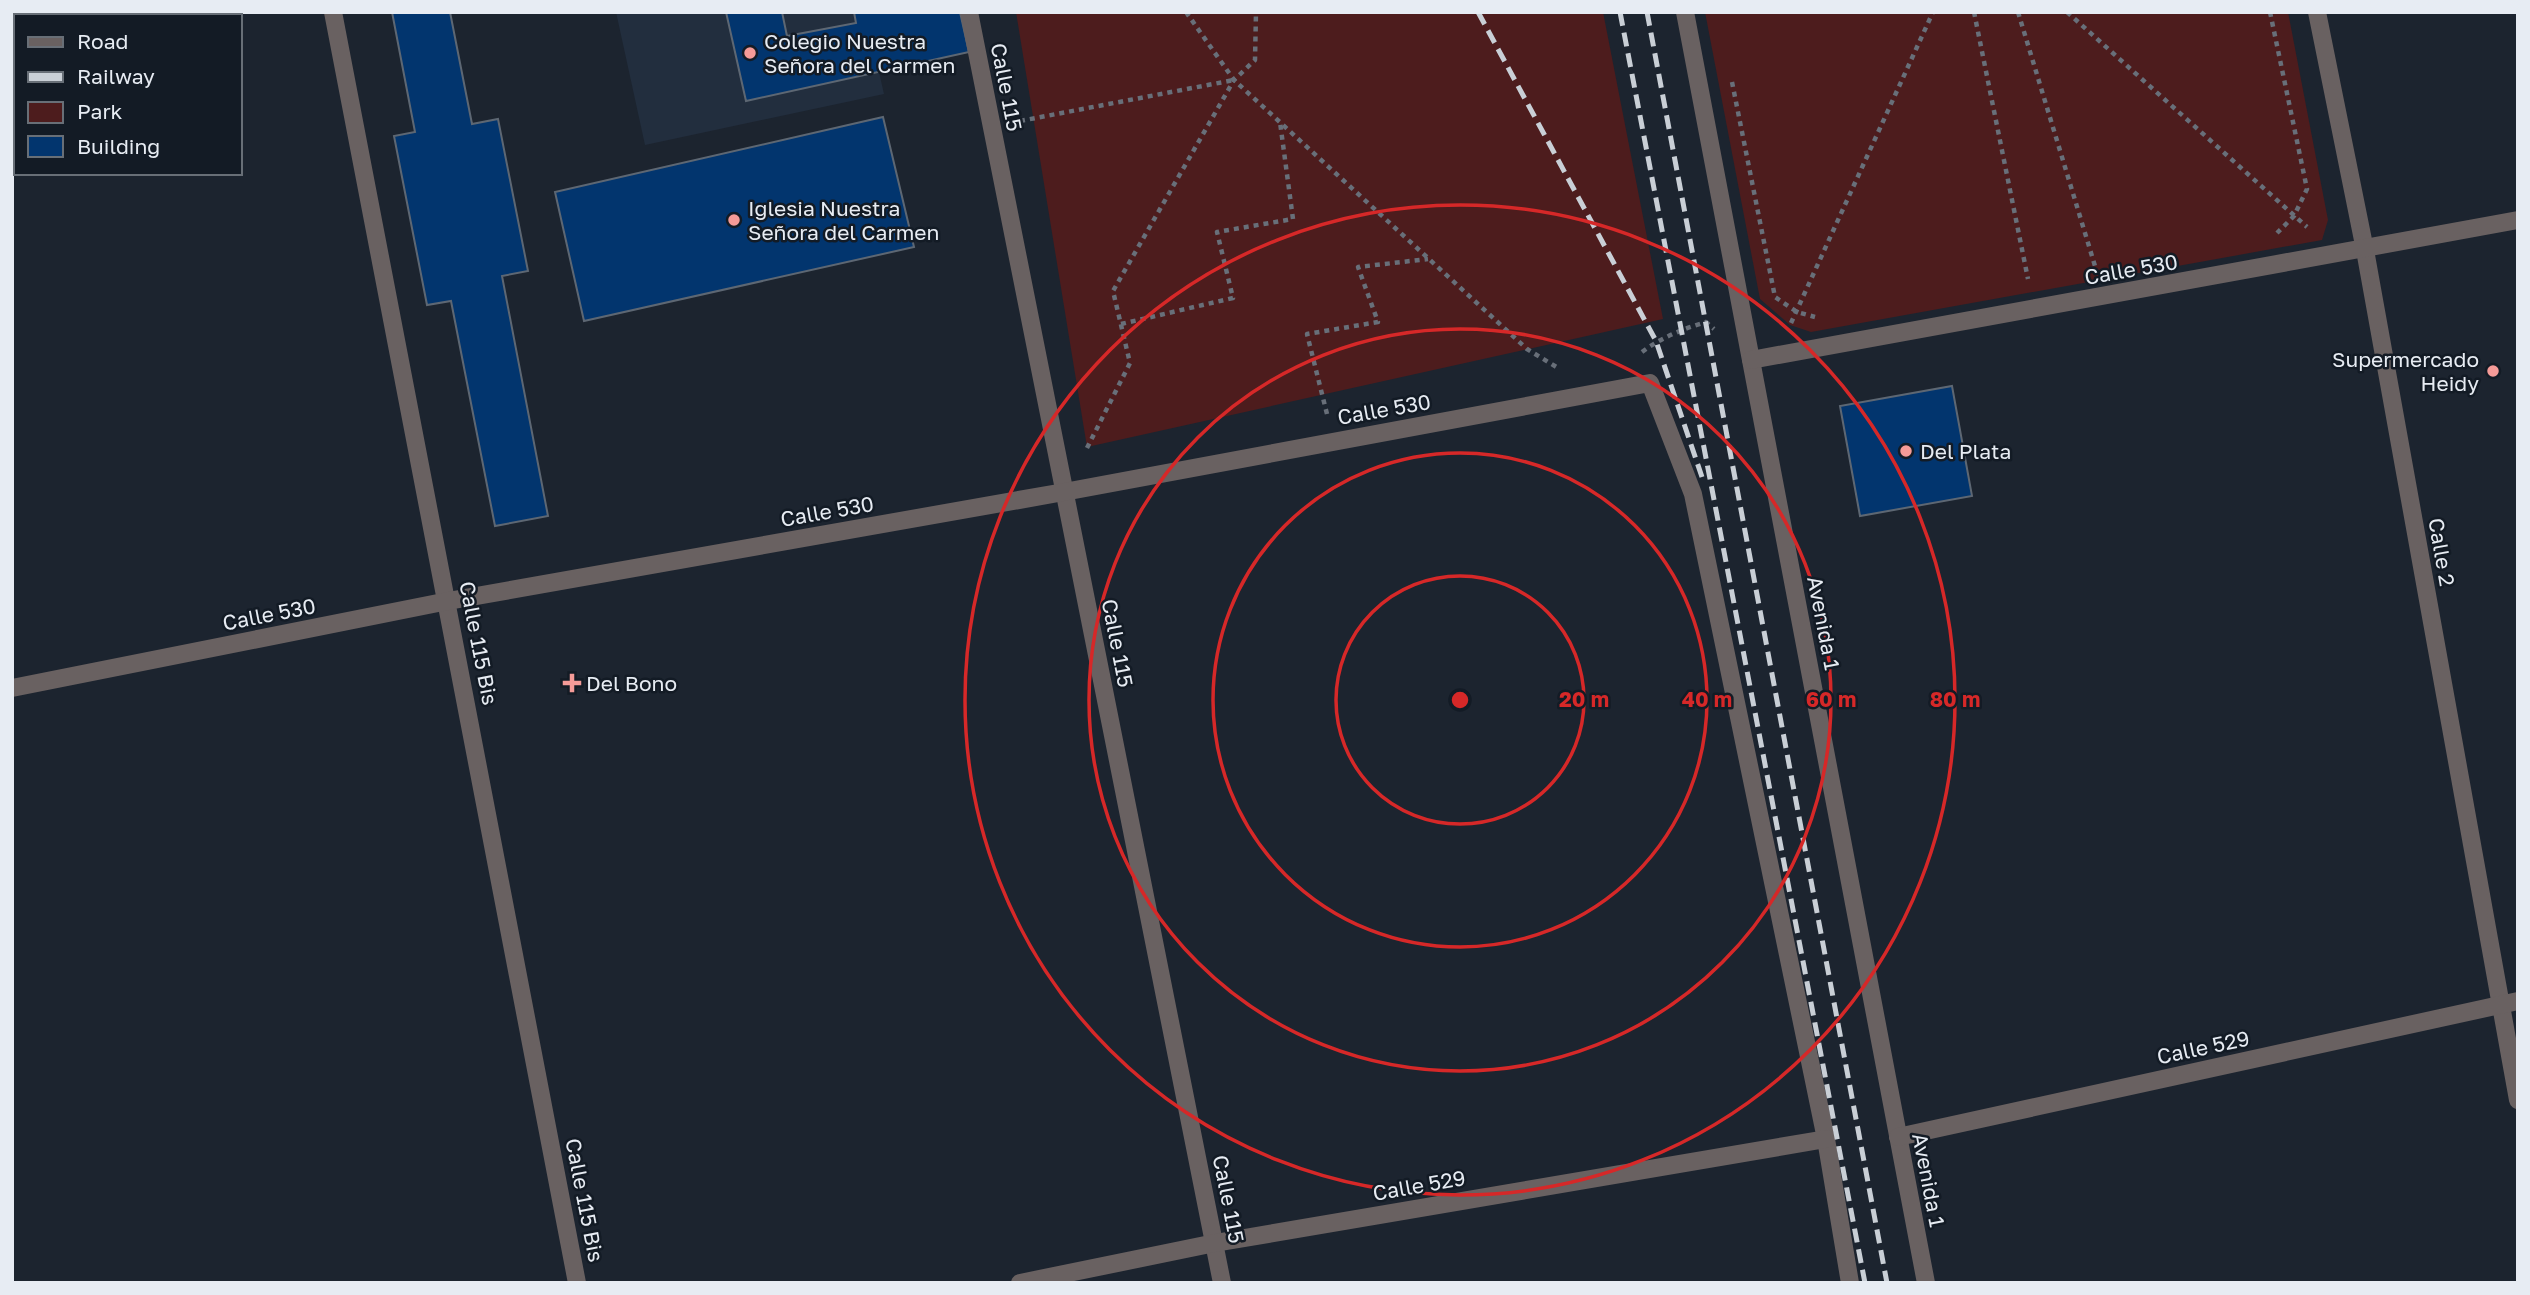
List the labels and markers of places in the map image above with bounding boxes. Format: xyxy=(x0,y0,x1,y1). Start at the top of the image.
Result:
place label: Colegio Nuestra Señora del Carmen xyxy=(764,28,955,78)
marker: Colegio Nuestra Señora del Carmen xyxy=(742,45,758,61)
place label: Iglesia Nuestra Señora del Carmen xyxy=(748,195,939,245)
marker: Iglesia Nuestra Señora del Carmen xyxy=(726,212,742,228)
place label: Supermercado Heidy xyxy=(2332,346,2479,396)
marker: Supermercado Heidy xyxy=(2485,363,2501,379)
place label: Del Plata xyxy=(1920,438,2011,464)
marker: Del Plata xyxy=(1898,443,1914,459)
place label: Del Bono xyxy=(586,670,677,696)
marker: Del Bono xyxy=(564,675,580,691)
centre of rings xyxy=(1448,688,1472,712)

